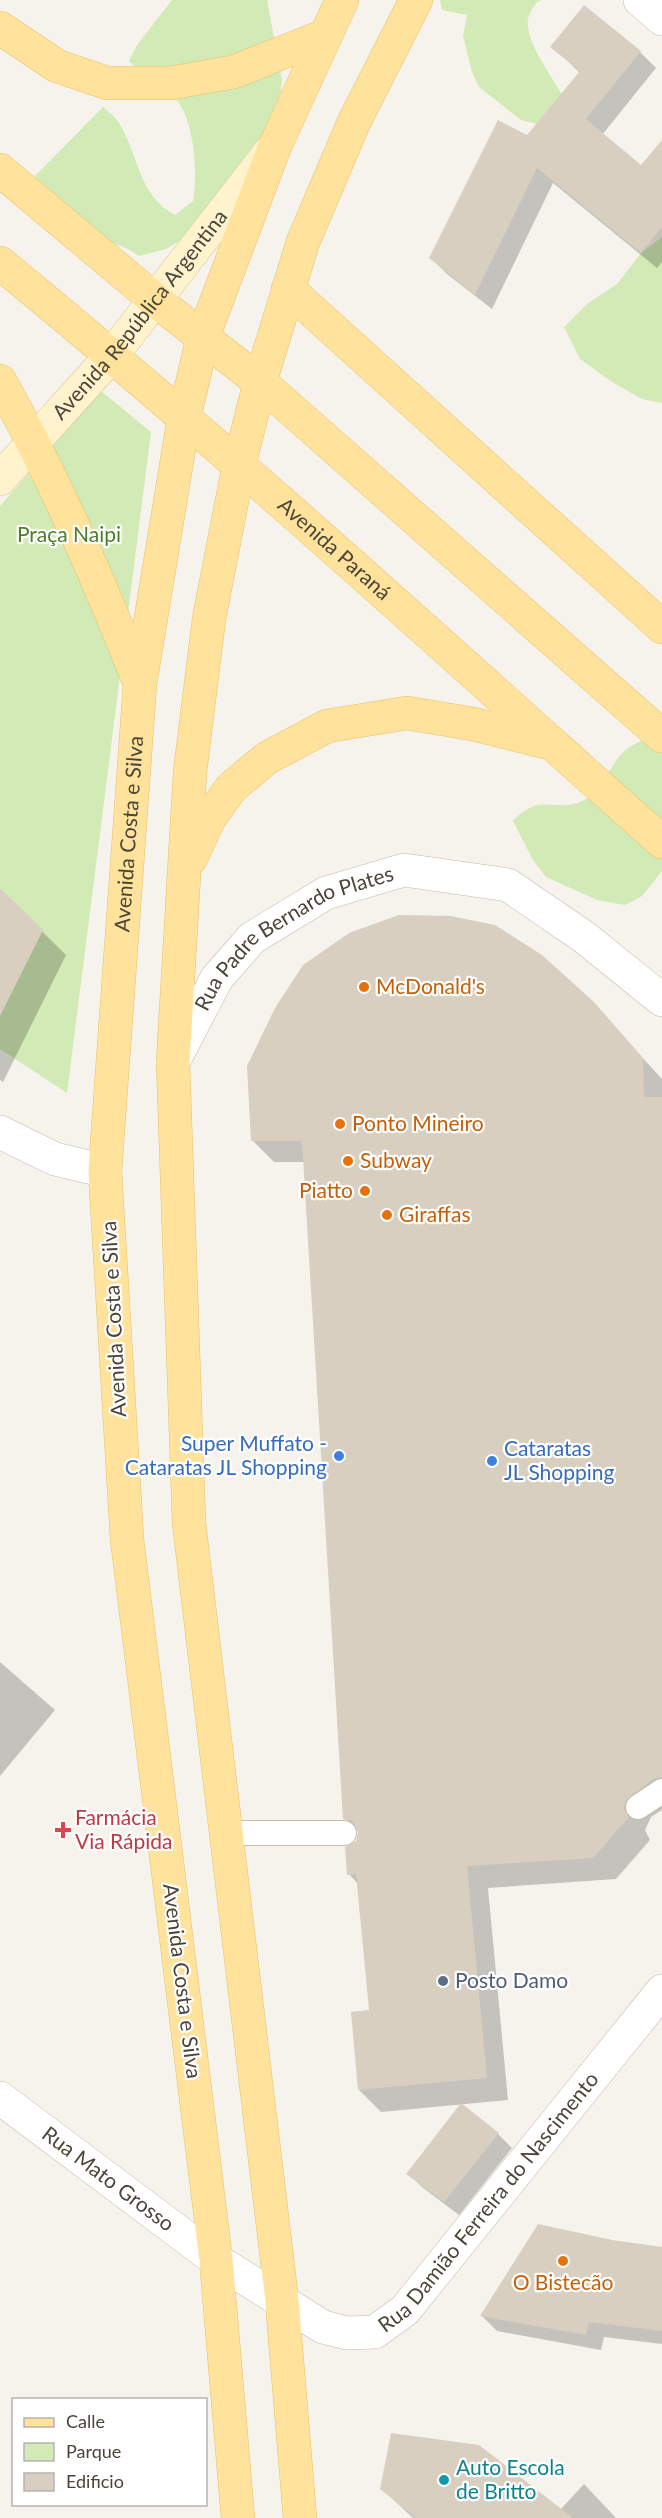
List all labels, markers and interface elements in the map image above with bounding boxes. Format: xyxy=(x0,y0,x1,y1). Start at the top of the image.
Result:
street label: Avenida República Argentina xyxy=(46,204,232,424)
street label: Avenida Paraná xyxy=(274,492,397,604)
park label: Praça Naipi xyxy=(17,521,121,546)
street label: Avenida Costa e Silva xyxy=(108,735,147,933)
street label: Rua Padre Bernardo Plates xyxy=(188,860,396,1014)
place label: McDonald's xyxy=(376,973,485,998)
marker: McDonald's xyxy=(357,980,371,994)
place label: Ponto Mineiro xyxy=(352,1110,484,1135)
marker: Ponto Mineiro xyxy=(333,1117,347,1131)
place label: Subway xyxy=(360,1147,432,1172)
marker: Subway xyxy=(341,1154,355,1168)
place label: Piatto xyxy=(299,1177,353,1202)
marker: Piatto xyxy=(358,1184,372,1198)
place label: Giraffas xyxy=(399,1201,471,1226)
marker: Giraffas xyxy=(380,1208,394,1222)
street label: Avenida Costa e Silva xyxy=(95,1220,130,1418)
place label: Super Muffato - Cataratas JL Shopping xyxy=(125,1430,327,1479)
place label: Cataratas JL Shopping xyxy=(504,1435,615,1484)
marker: Super Muffato - Cataratas JL Shopping xyxy=(332,1449,346,1463)
marker: Cataratas JL Shopping xyxy=(485,1454,499,1468)
place label: Farmácia Via Rápida xyxy=(75,1804,173,1853)
marker: Farmácia Via Rápida xyxy=(56,1823,70,1837)
street label: Avenida Costa e Silva xyxy=(159,1882,208,2080)
place label: Posto Damo xyxy=(455,1967,568,1992)
marker: Posto Damo xyxy=(436,1974,450,1988)
street label: Rua Damião Ferreira do Nascimento xyxy=(373,2066,603,2337)
street label: Rua Mato Grosso xyxy=(38,2120,180,2236)
marker: O Bistecão xyxy=(556,2254,570,2268)
place label: O Bistecão xyxy=(513,2269,613,2294)
legend xyxy=(12,2398,207,2506)
text: Calle xyxy=(66,2410,105,2432)
text: Parque xyxy=(66,2440,121,2462)
place label: Auto Escola de Britto xyxy=(456,2454,565,2503)
text: Edificio xyxy=(66,2470,124,2492)
marker: Auto Escola de Britto xyxy=(437,2473,451,2487)

